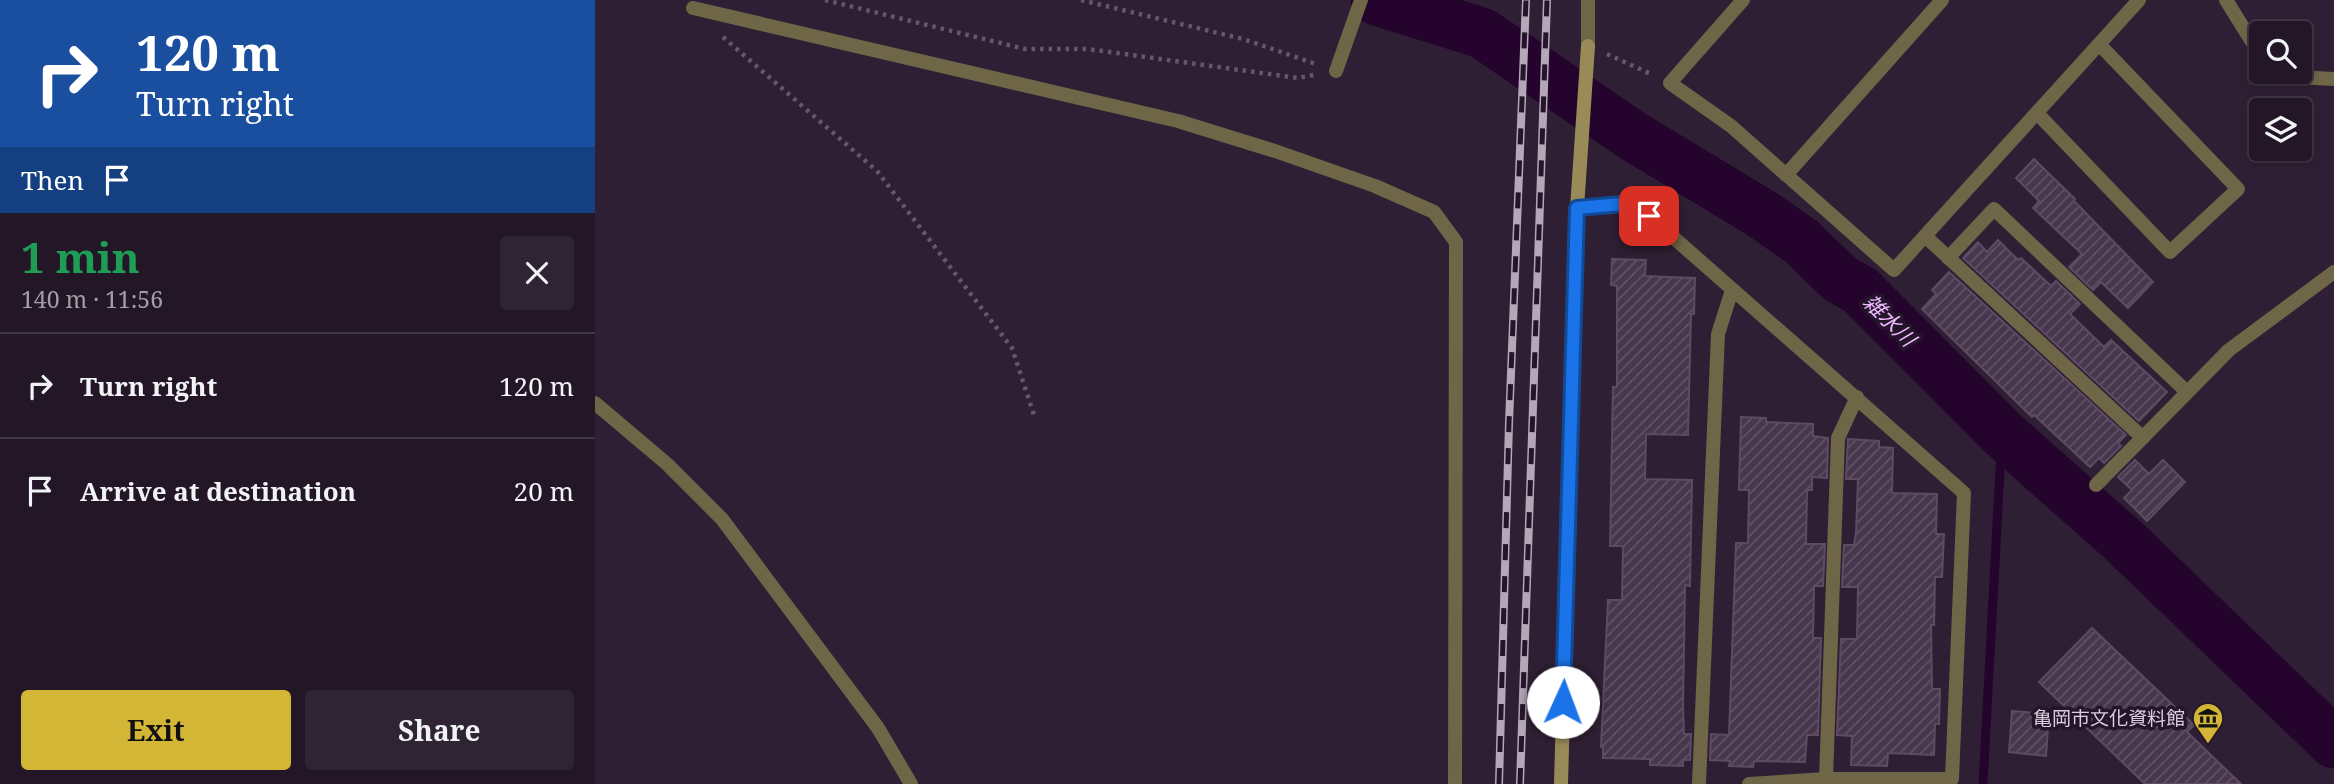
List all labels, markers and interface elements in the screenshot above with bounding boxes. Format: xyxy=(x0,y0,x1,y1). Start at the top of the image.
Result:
text: 120 m xyxy=(136,19,280,85)
map controls xyxy=(2249,21,2312,161)
button: search xyxy=(2249,21,2312,84)
icon: right xyxy=(21,28,112,119)
text: Turn right xyxy=(136,82,294,125)
button: layers xyxy=(2249,98,2312,161)
icon: arrive xyxy=(98,161,136,199)
text: Then xyxy=(21,162,84,198)
pin xyxy=(1619,186,1679,246)
icon: arrive xyxy=(1630,197,1668,235)
text: 1 min xyxy=(21,228,140,285)
button: close xyxy=(500,236,574,310)
text: 140 m · 11:56 xyxy=(21,283,163,315)
water label: 雑水川 xyxy=(1858,288,1924,354)
icon: right xyxy=(21,367,59,405)
text: Turn right xyxy=(80,368,217,404)
text: 120 m xyxy=(499,368,574,404)
icon: arrive xyxy=(21,472,59,510)
text: Arrive at destination xyxy=(80,473,356,509)
text: 20 m xyxy=(514,473,574,509)
position arrow xyxy=(1526,665,1600,739)
button: Exit xyxy=(21,690,291,770)
button: Share xyxy=(305,690,574,770)
museum icon: 亀岡市文化資料館 xyxy=(2191,701,2225,745)
place label: 亀岡市文化資料館 xyxy=(2033,705,2185,731)

